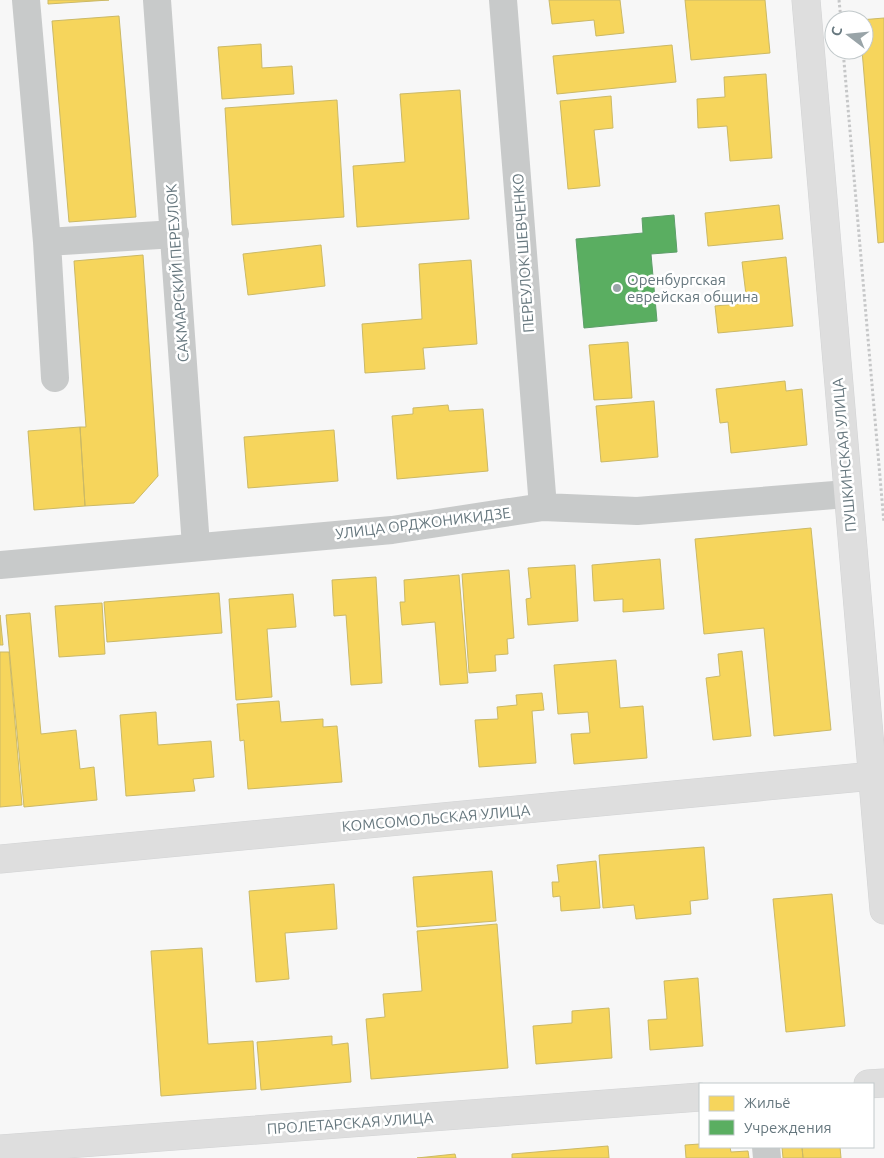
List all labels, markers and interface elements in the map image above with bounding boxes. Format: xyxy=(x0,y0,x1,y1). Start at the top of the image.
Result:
north arrow xyxy=(824,10,874,60)
text: С xyxy=(828,25,845,38)
street label: ПЕРЕУЛОК ШЕВЧЕНКО xyxy=(509,173,537,333)
street label: САКМАРСКИЙ ПЕРЕУЛОК xyxy=(162,183,192,363)
place label: Оренбургская еврейская община xyxy=(627,271,759,305)
marker: Оренбургская еврейская община xyxy=(611,282,623,294)
street label: ПУШКИНСКАЯ УЛИЦА xyxy=(829,377,859,533)
street label: УЛИЦА ОРДЖОНИКИДЗЕ xyxy=(335,504,511,542)
street label: КОМСОМОЛЬСКАЯ УЛИЦА xyxy=(341,801,531,835)
legend xyxy=(699,1083,874,1148)
text: Жильё xyxy=(744,1094,791,1111)
street label: ПРОЛЕТАРСКАЯ УЛИЦА xyxy=(266,1109,434,1137)
text: Учреждения xyxy=(744,1119,832,1136)

